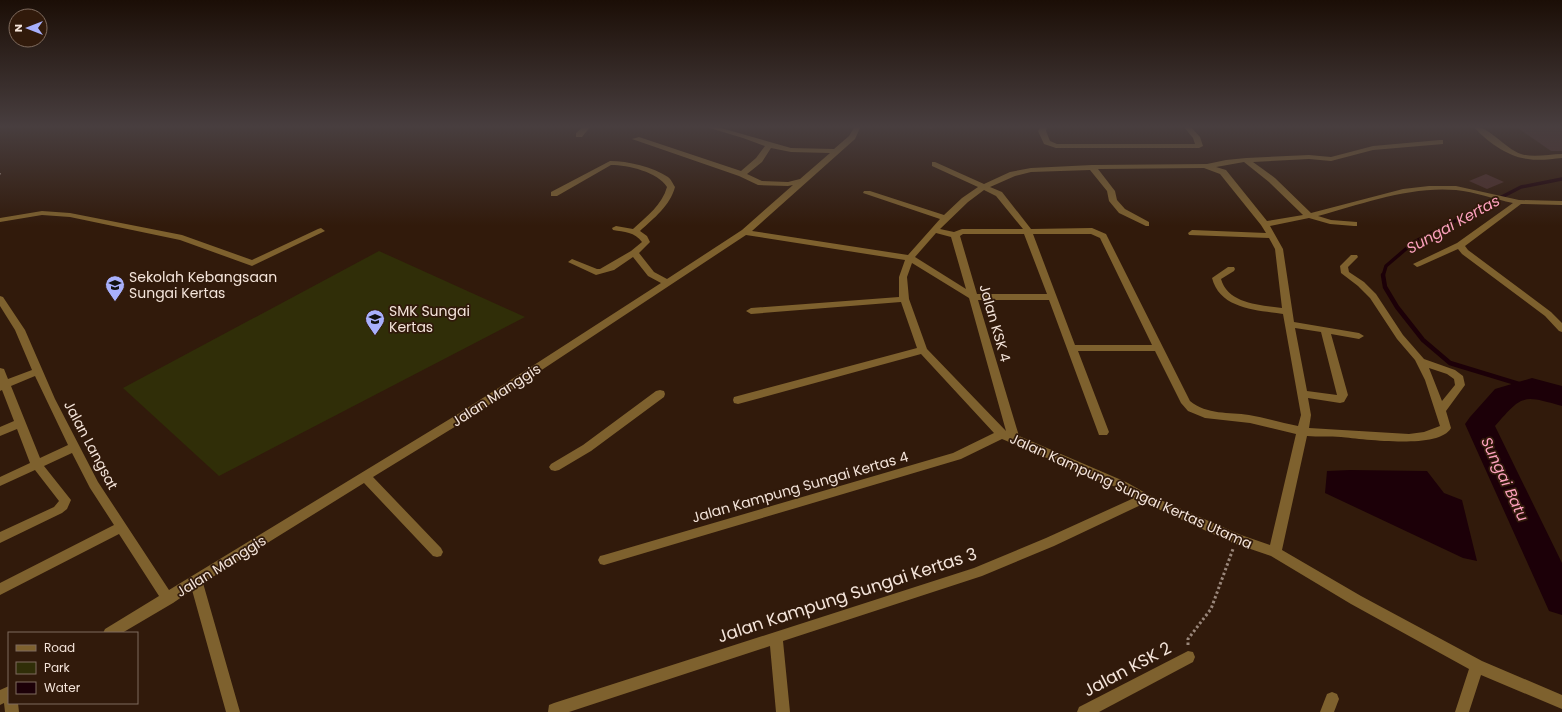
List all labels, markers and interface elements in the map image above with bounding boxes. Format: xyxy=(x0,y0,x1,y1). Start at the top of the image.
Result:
north arrow xyxy=(8,8,48,48)
text: N xyxy=(10,24,26,32)
water label: Sungai Kertas xyxy=(1403,190,1504,258)
place label: Sekolah Kebangsaan Sungai Kertas xyxy=(129,267,277,303)
school or university icon: Sekolah Kebangsaan Sungai Kertas xyxy=(104,274,126,302)
street label: Jalan KSK 4 xyxy=(974,282,1016,364)
place label: SMK Sungai Kertas xyxy=(389,301,470,337)
school or university icon: SMK Sungai Kertas xyxy=(364,308,386,336)
street label: Jalan Manggis xyxy=(448,359,544,431)
street label: Jalan Langsat xyxy=(59,397,123,493)
street label: Jalan Kampung Sungai Kertas Utama xyxy=(1007,428,1255,554)
water label: Sungai Batu xyxy=(1476,433,1534,525)
street label: Jalan Kampung Sungai Kertas 4 xyxy=(689,446,911,528)
street label: Jalan Manggis xyxy=(172,530,270,602)
street label: Jalan Kampung Sungai Kertas 3 xyxy=(714,542,980,648)
legend xyxy=(8,632,138,704)
street label: Jalan KSK 2 xyxy=(1079,636,1175,702)
text: Road xyxy=(44,639,75,656)
text: Park xyxy=(44,659,71,676)
text: Water xyxy=(44,679,81,696)

